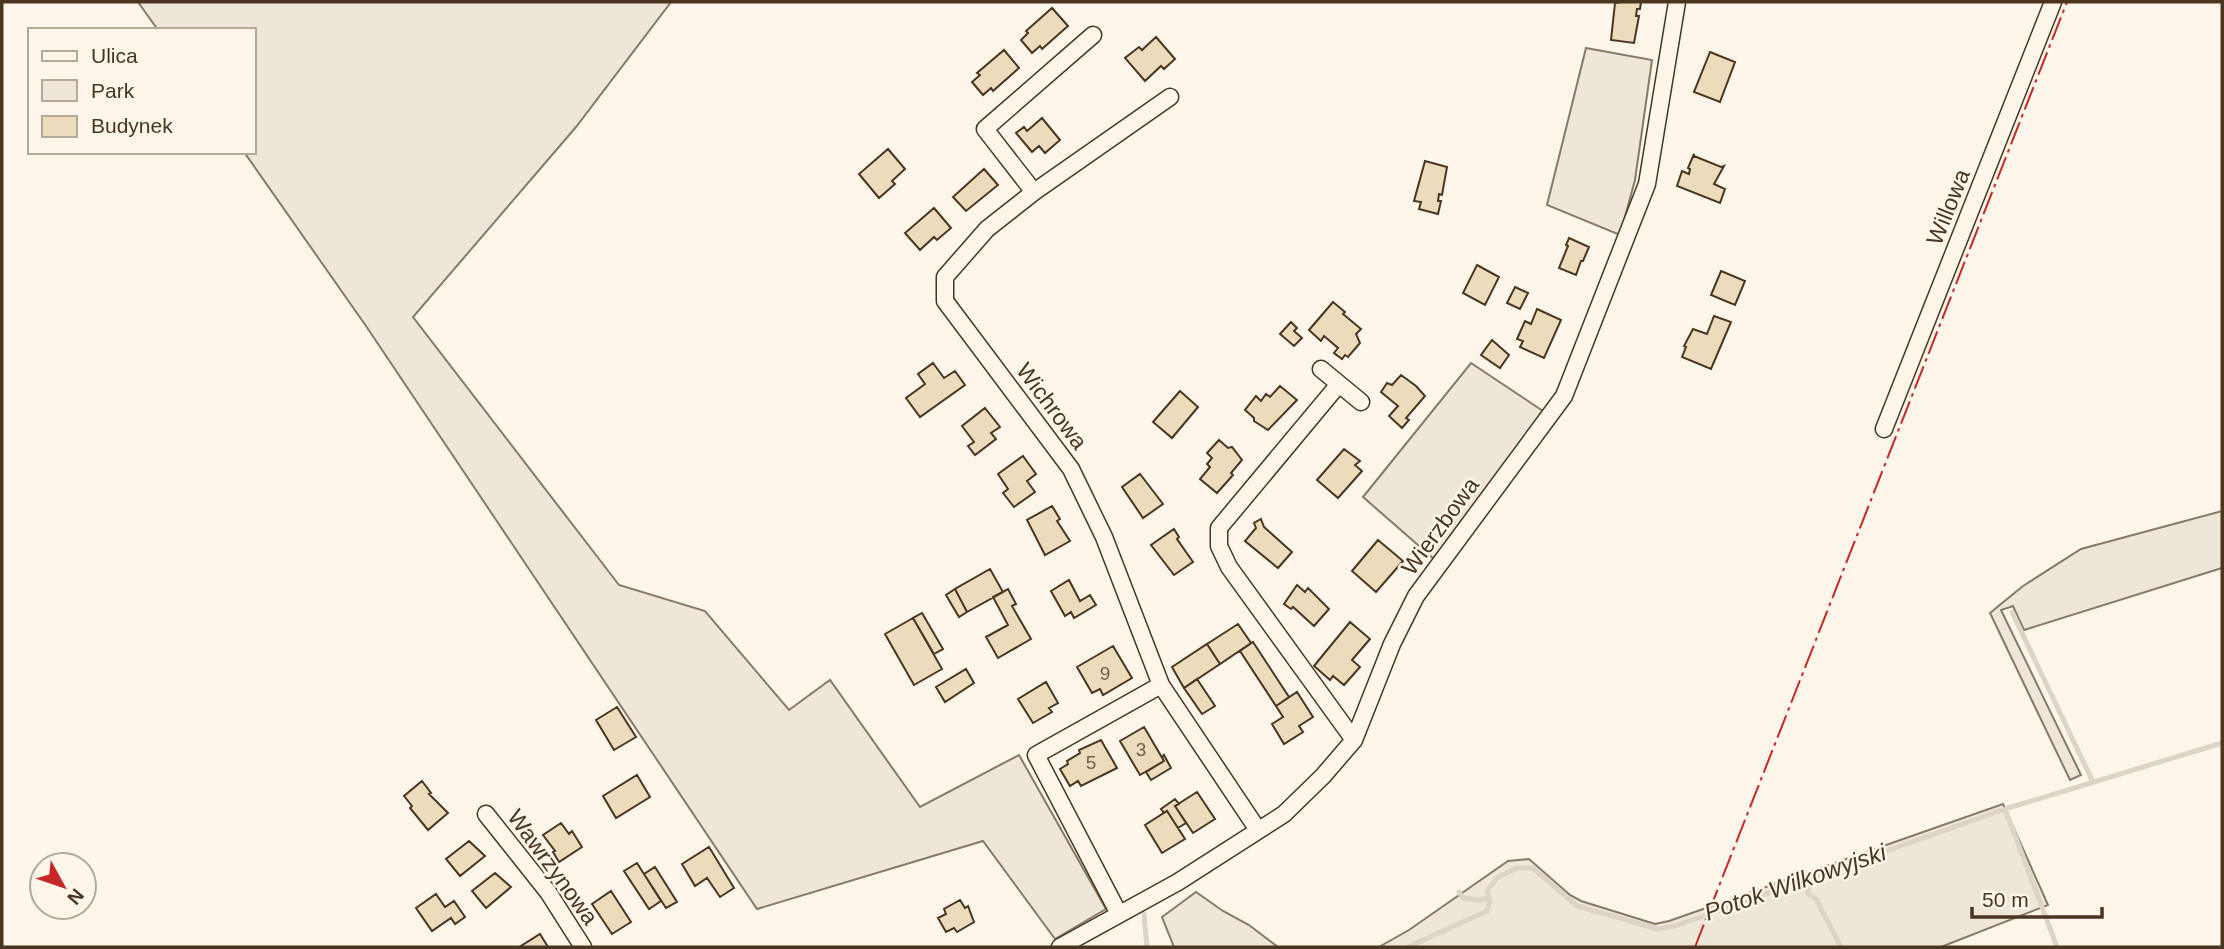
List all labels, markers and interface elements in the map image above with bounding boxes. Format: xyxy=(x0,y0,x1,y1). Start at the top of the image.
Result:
legend xyxy=(28,28,256,154)
text: Ulica xyxy=(91,44,138,67)
text: Park xyxy=(91,79,135,102)
text: Budynek xyxy=(91,114,173,137)
street label: Willowa xyxy=(1921,165,1975,249)
street label: Wichrowa xyxy=(1011,358,1093,454)
street label: Wierzbowa xyxy=(1396,472,1484,580)
house number: 9 xyxy=(1100,663,1110,684)
house number: 3 xyxy=(1136,739,1146,760)
house number: 5 xyxy=(1086,752,1096,773)
street label: Wawrzynowa xyxy=(503,804,604,930)
water label: Potok Wilkowyjski xyxy=(1701,838,1890,926)
north arrow xyxy=(28,851,98,921)
scale bar xyxy=(1972,876,2102,920)
text: N xyxy=(63,885,88,909)
text: 50 m xyxy=(1982,888,2029,911)

